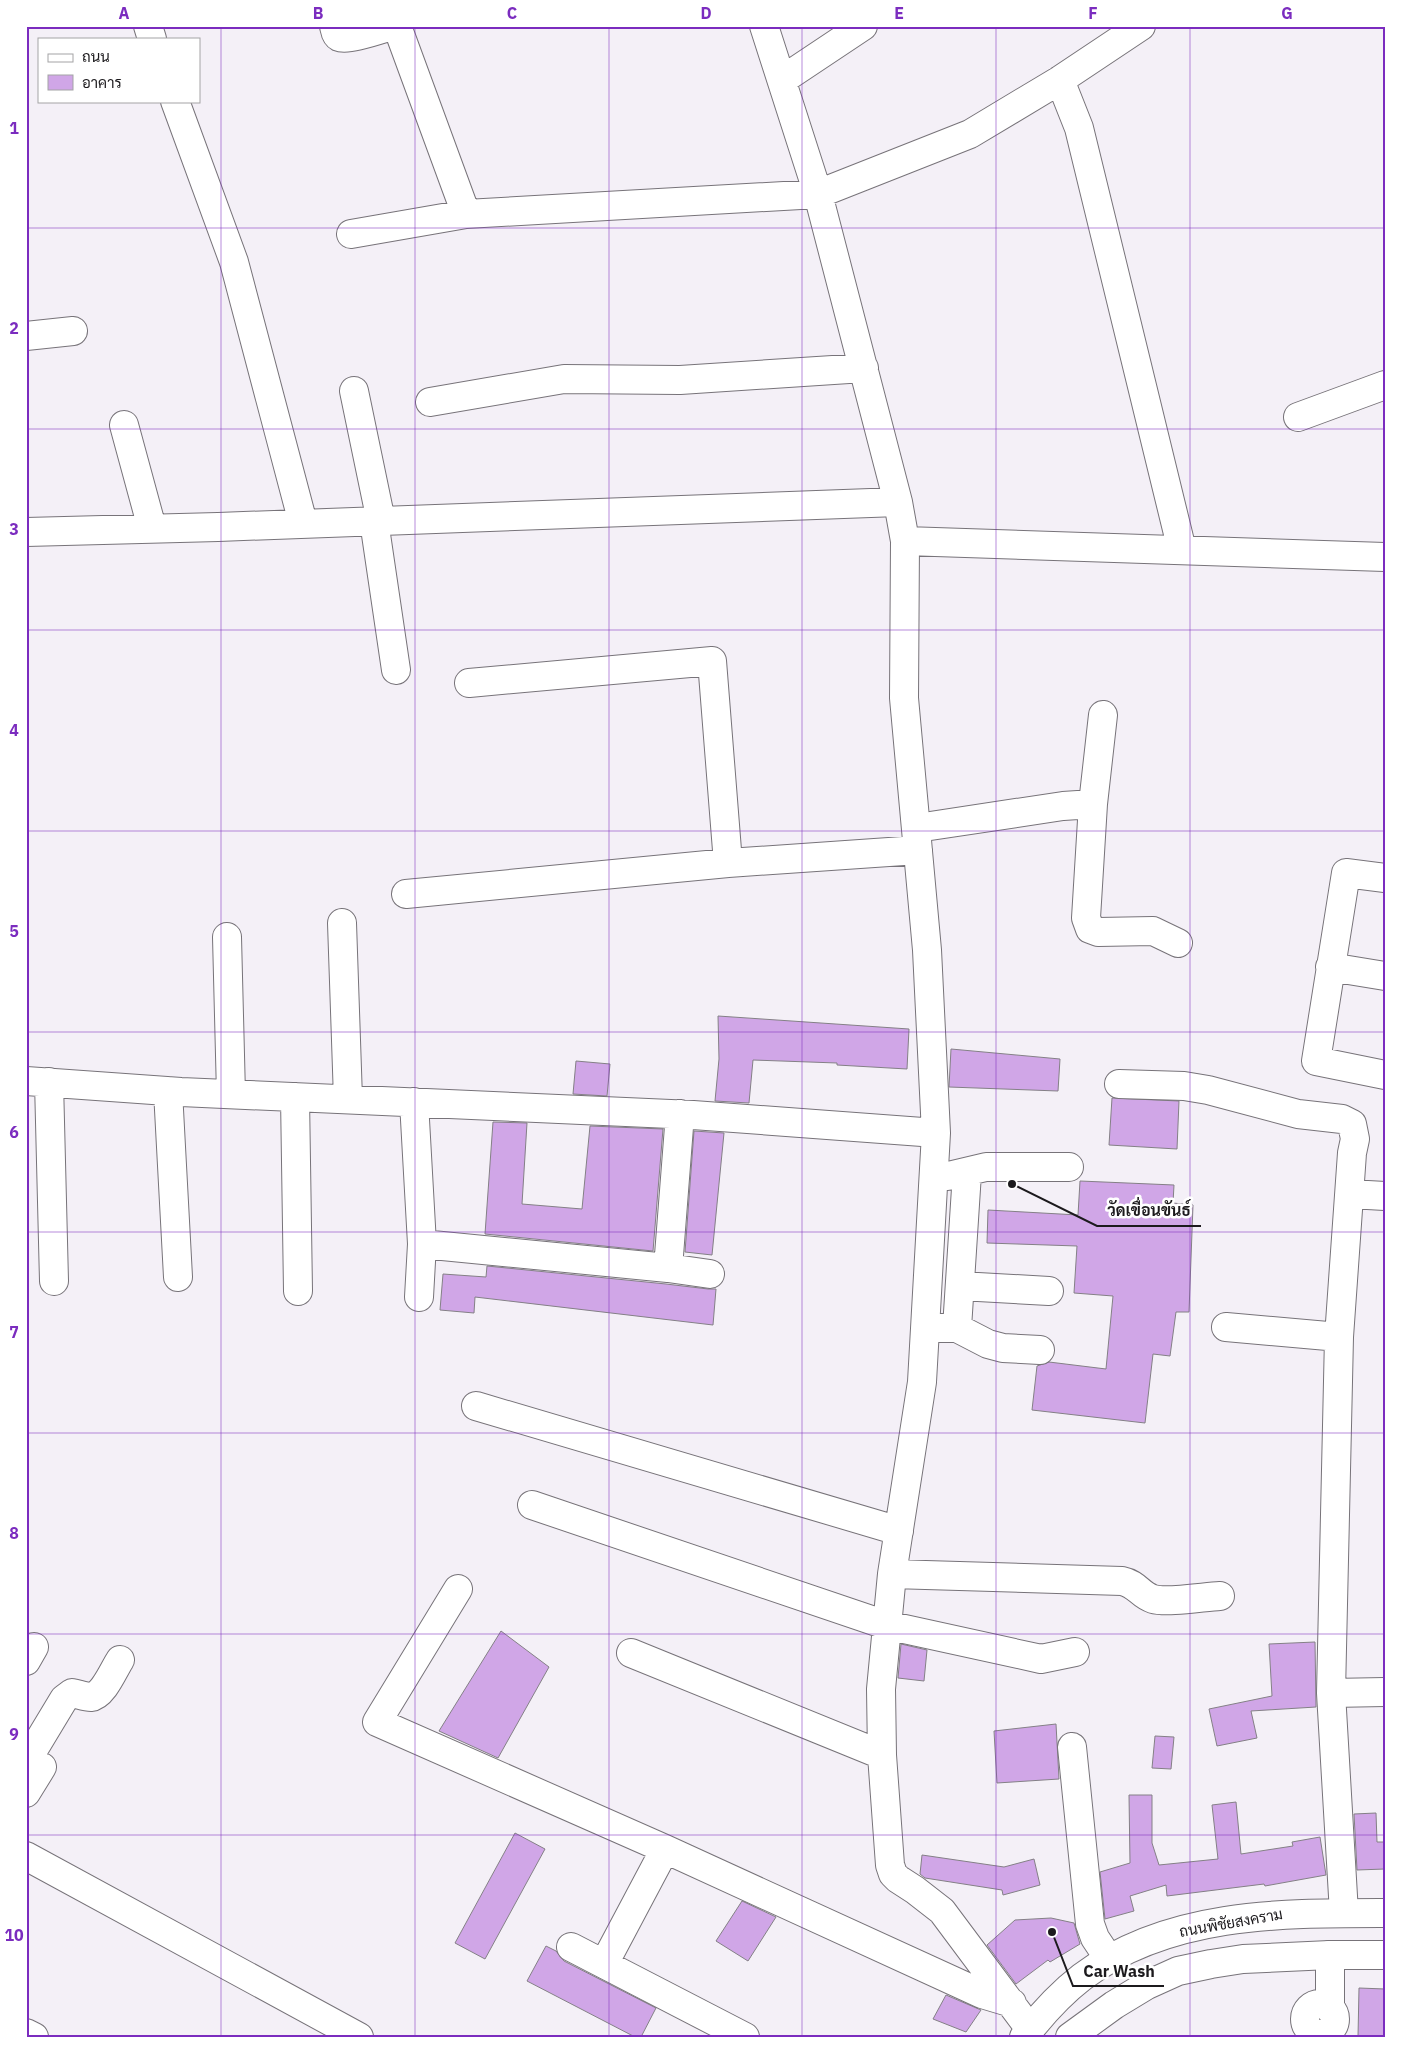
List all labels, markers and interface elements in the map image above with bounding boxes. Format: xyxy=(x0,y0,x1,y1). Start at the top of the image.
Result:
text: A xyxy=(119,3,130,23)
text: B xyxy=(313,3,324,23)
text: C xyxy=(507,3,517,23)
text: D xyxy=(700,3,712,23)
text: E xyxy=(894,3,904,23)
text: F xyxy=(1088,3,1098,23)
text: G xyxy=(1281,3,1293,23)
legend xyxy=(38,38,200,102)
text: ถนน xyxy=(82,47,110,66)
text: อาคาร xyxy=(82,73,122,92)
text: 1 xyxy=(9,118,19,138)
text: 2 xyxy=(9,318,19,338)
text: 3 xyxy=(9,519,19,539)
text: 4 xyxy=(9,720,19,740)
text: 5 xyxy=(9,921,19,941)
text: 6 xyxy=(9,1122,19,1142)
callout: วัดเขื่อนขันธ์ xyxy=(1097,1195,1201,1226)
text: วัดเขื่อนขันธ์ xyxy=(1107,1196,1192,1220)
text: 7 xyxy=(9,1322,19,1342)
text: 8 xyxy=(9,1523,19,1543)
text: 9 xyxy=(9,1724,19,1744)
street label: ถนนพิชัยสงคราม xyxy=(1178,1904,1284,1941)
text: 10 xyxy=(4,1925,24,1945)
callout: Car Wash xyxy=(1073,1955,1164,1986)
text: Car Wash xyxy=(1083,1961,1155,1981)

